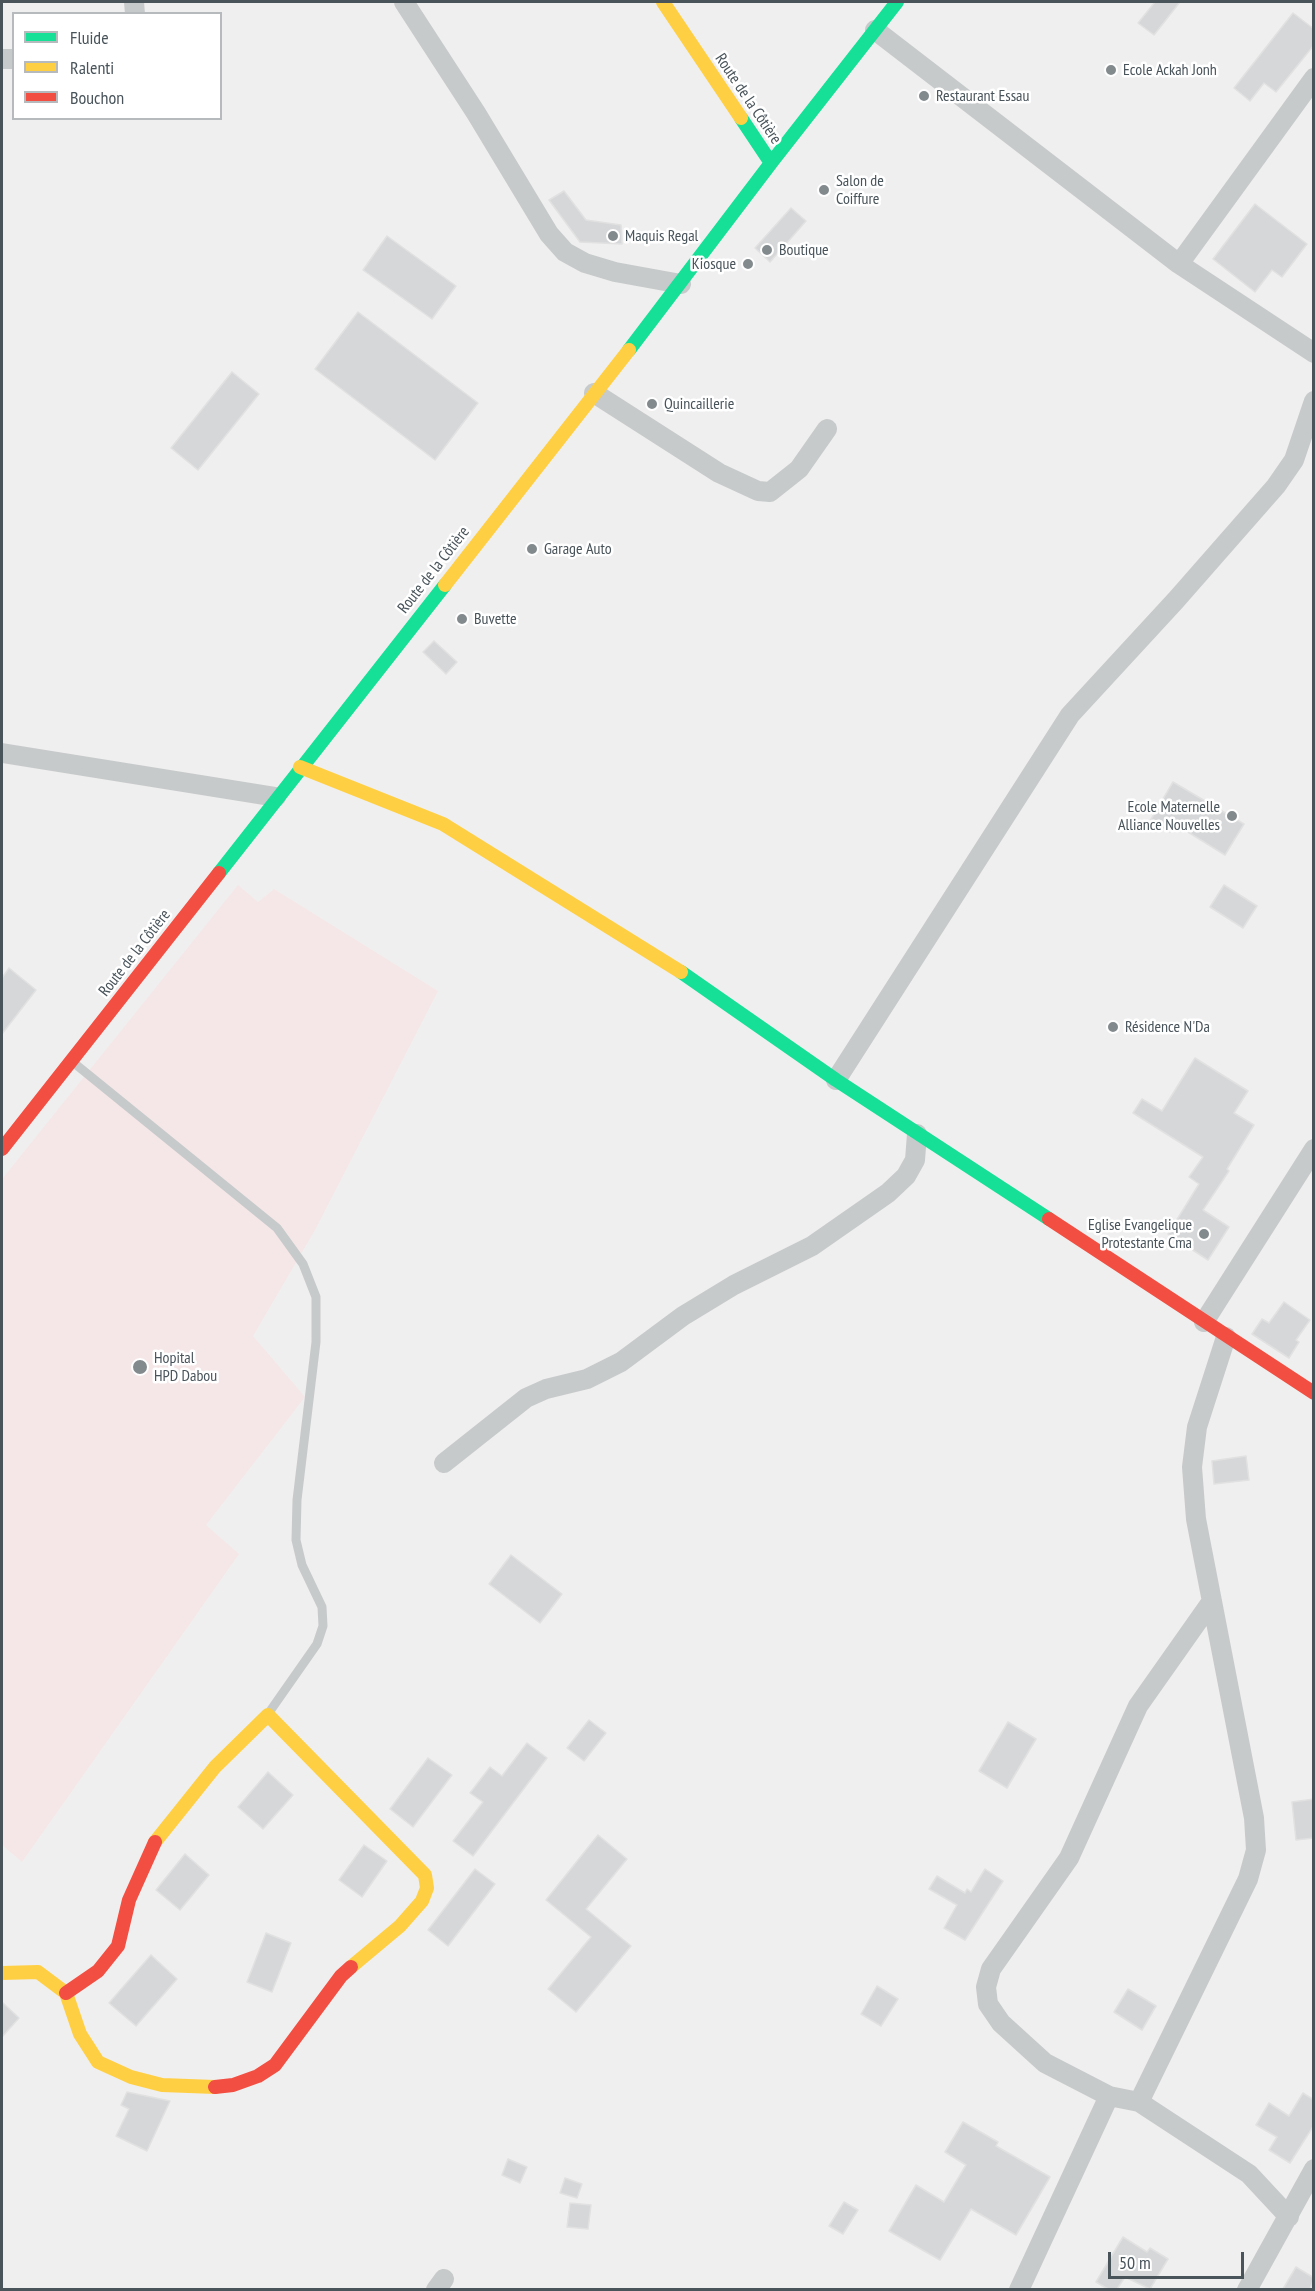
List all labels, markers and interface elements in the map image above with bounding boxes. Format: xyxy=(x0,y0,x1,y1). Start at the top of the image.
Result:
legend xyxy=(12,12,222,120)
text: Fluide xyxy=(70,26,109,49)
street label: Route de la Côtière xyxy=(711,50,785,148)
text: Ralenti xyxy=(70,56,114,79)
place label: Ecole Ackah Jonh xyxy=(1123,60,1217,80)
marker: Ecole Ackah Jonh xyxy=(1104,63,1118,77)
text: Bouchon xyxy=(70,86,124,109)
place label: Restaurant Essau xyxy=(936,86,1029,106)
marker: Restaurant Essau xyxy=(917,89,931,103)
place label: Salon de Coiffure xyxy=(836,171,884,209)
marker: Salon de Coiffure xyxy=(817,183,831,197)
place label: Maquis Regal xyxy=(625,226,698,246)
marker: Maquis Regal xyxy=(606,229,620,243)
place label: Boutique xyxy=(779,240,829,260)
marker: Boutique xyxy=(760,243,774,257)
place label: Kiosque xyxy=(692,254,736,274)
marker: Kiosque xyxy=(741,257,755,271)
place label: Quincaillerie xyxy=(664,394,734,414)
marker: Quincaillerie xyxy=(645,397,659,411)
street label: Route de la Côtière xyxy=(394,523,474,617)
place label: Garage Auto xyxy=(544,539,612,559)
marker: Garage Auto xyxy=(525,542,539,556)
place label: Buvette xyxy=(474,609,517,629)
marker: Buvette xyxy=(455,612,469,626)
place label: Ecole Maternelle Alliance Nouvelles xyxy=(1118,797,1220,835)
marker: Ecole Maternelle Alliance Nouvelles xyxy=(1225,809,1239,823)
street label: Route de la Côtière xyxy=(95,906,175,1000)
place label: Résidence N'Da xyxy=(1125,1017,1210,1037)
marker: Résidence N'Da xyxy=(1106,1020,1120,1034)
place label: Eglise Evangelique Protestante Cma xyxy=(1088,1215,1192,1253)
marker: Eglise Evangelique Protestante Cma xyxy=(1197,1227,1211,1241)
place label: Hopital HPD Dabou xyxy=(154,1348,217,1386)
marker: Hopital HPD Dabou xyxy=(131,1358,149,1376)
scale bar xyxy=(1111,2240,1248,2278)
text: 50 m xyxy=(1119,2251,1151,2274)

